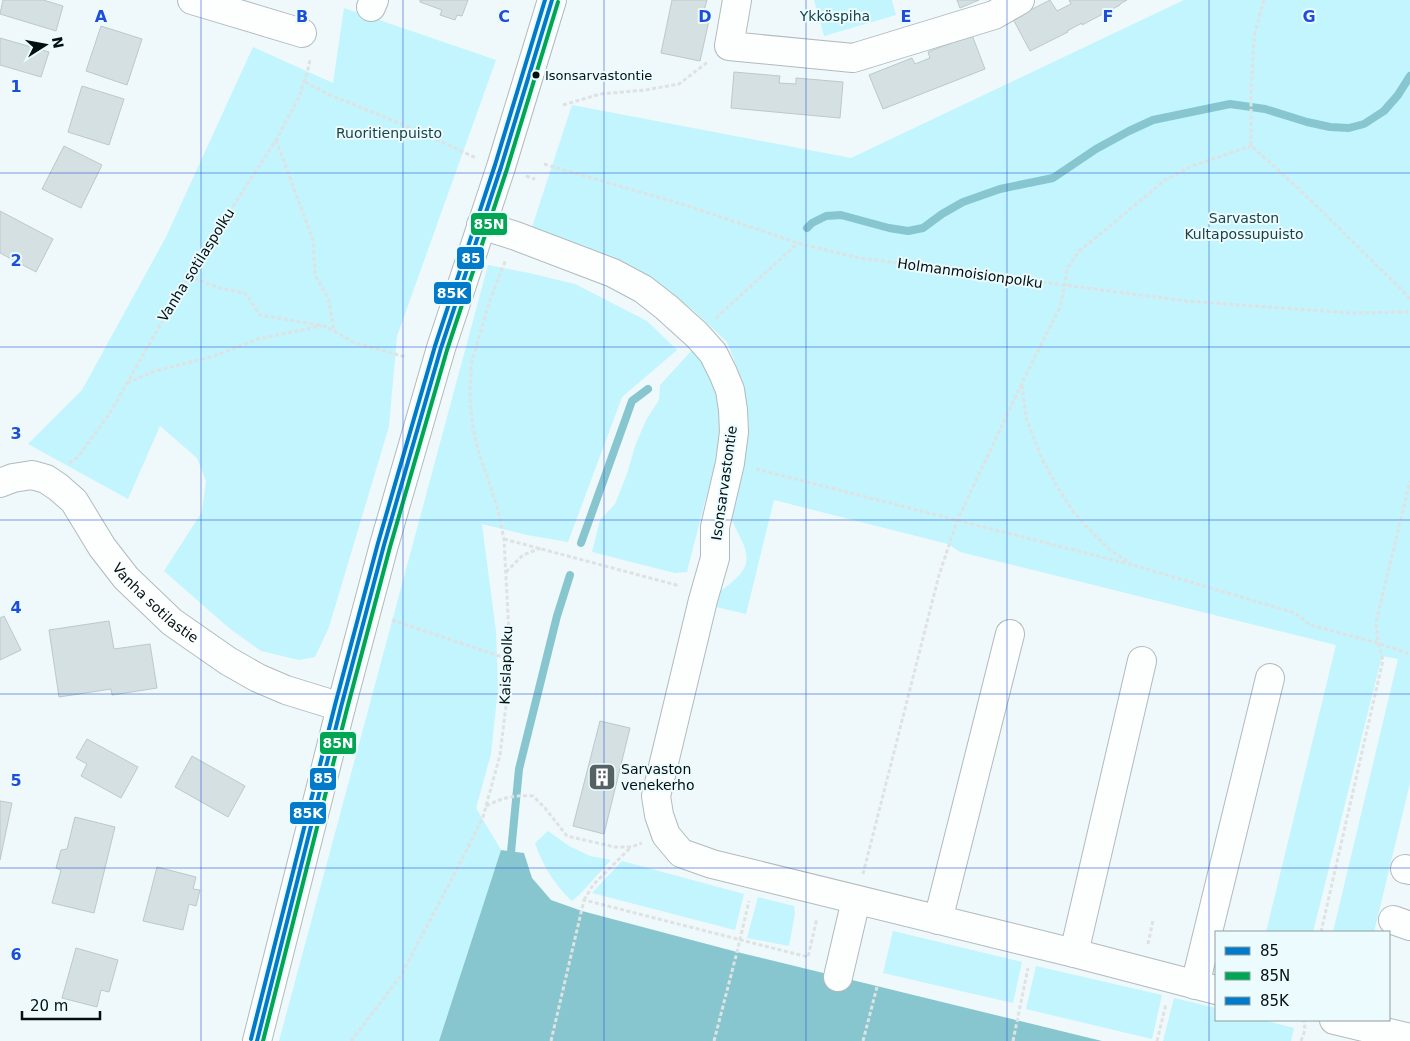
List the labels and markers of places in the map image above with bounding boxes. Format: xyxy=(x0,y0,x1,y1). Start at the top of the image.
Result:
place label: Isonsarvastontie xyxy=(545,68,652,83)
marker: Isonsarvastontie xyxy=(531,70,541,80)
place label: Sarvaston venekerho xyxy=(621,761,695,793)
building icon: Sarvaston venekerho xyxy=(587,762,617,792)

